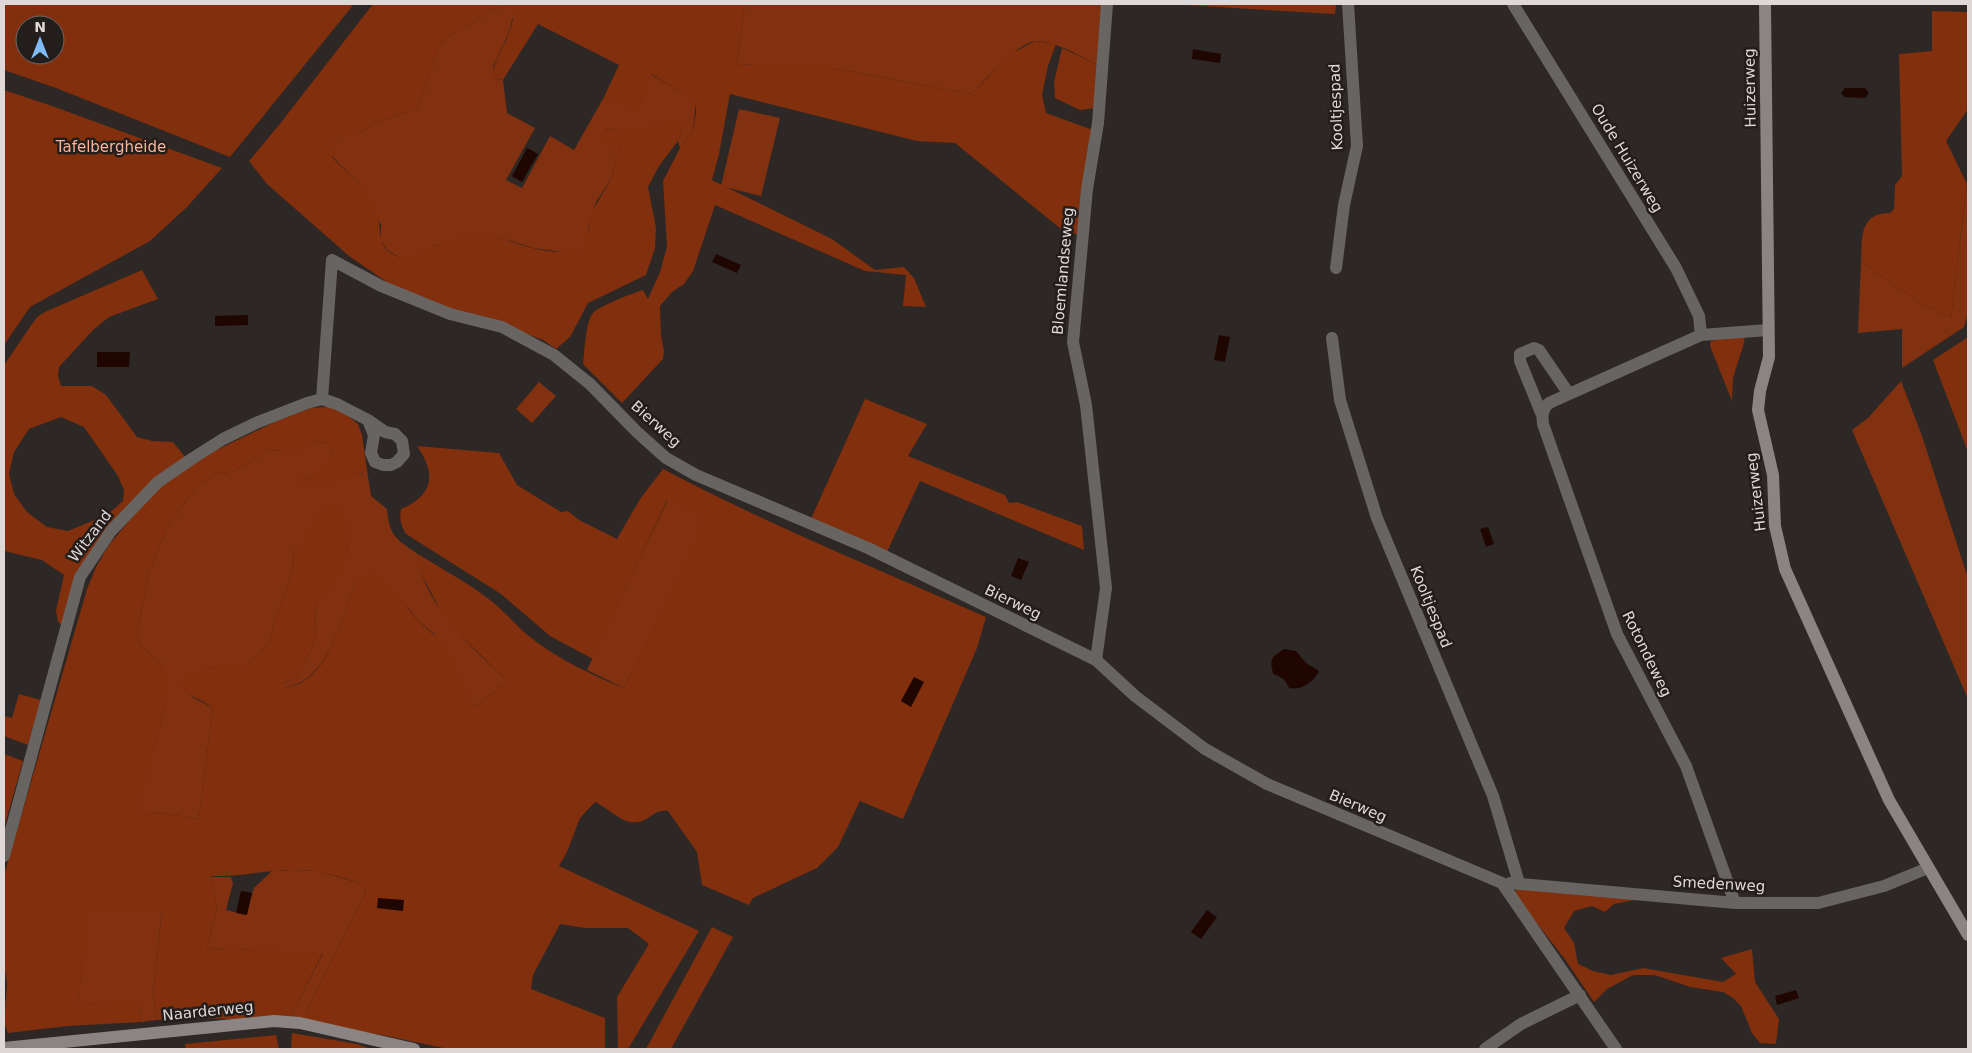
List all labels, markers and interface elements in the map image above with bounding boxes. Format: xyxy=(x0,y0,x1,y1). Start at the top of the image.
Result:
north arrow xyxy=(15,15,65,65)
text: N xyxy=(34,19,46,35)
street label: Huizerweg xyxy=(1740,48,1760,128)
street label: Kooltjespad xyxy=(1325,63,1347,151)
street label: Oude Huizerweg xyxy=(1587,100,1667,216)
park label: Tafelbergheide xyxy=(55,138,166,156)
street label: Bloemlandseweg xyxy=(1048,206,1078,336)
street label: Bierweg xyxy=(627,397,685,451)
street label: Huizerweg xyxy=(1742,452,1770,532)
street label: Witzand xyxy=(65,506,115,566)
street label: Kooltjespad xyxy=(1406,563,1456,651)
street label: Bierweg xyxy=(982,581,1044,623)
street label: Rotondeweg xyxy=(1618,608,1676,700)
street label: Bierweg xyxy=(1326,786,1390,826)
street label: Smedenweg xyxy=(1672,873,1766,895)
street label: Naarderweg xyxy=(162,997,254,1025)

